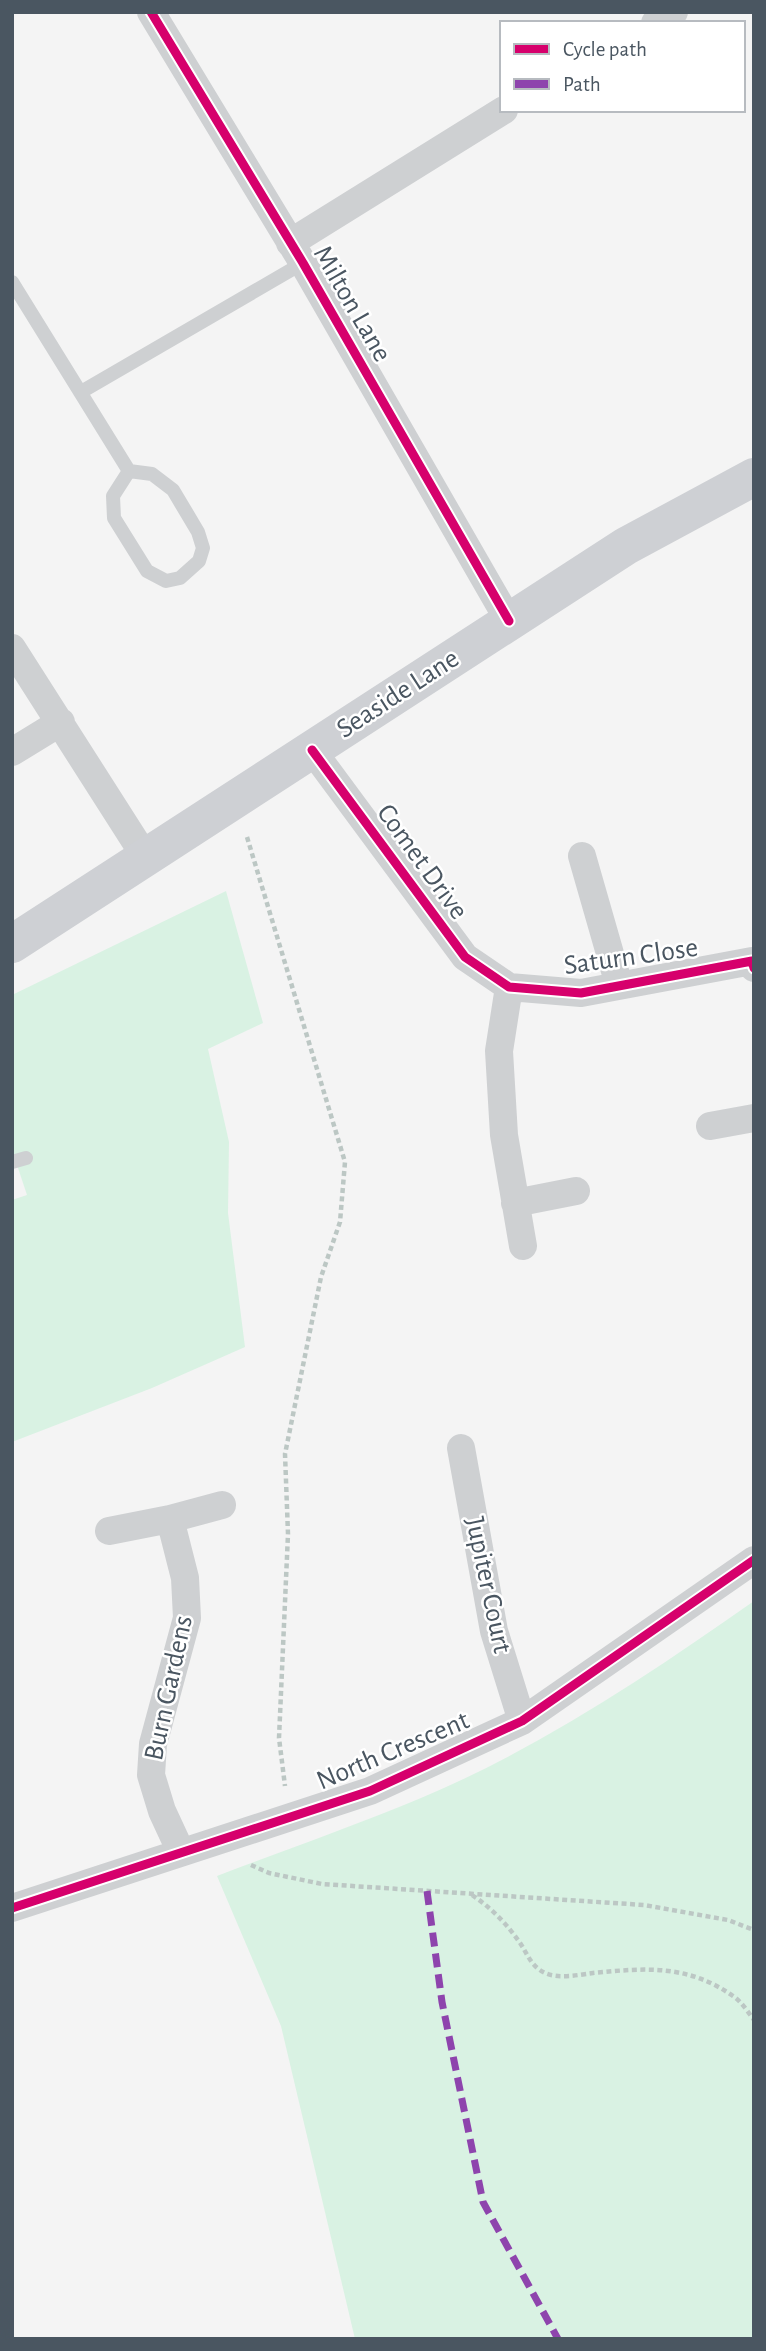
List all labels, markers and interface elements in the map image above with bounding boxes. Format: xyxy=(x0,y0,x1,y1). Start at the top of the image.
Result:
legend xyxy=(500,21,745,112)
text: Cycle path xyxy=(563,39,647,60)
text: Path xyxy=(563,74,601,95)
street label: Milton Lane xyxy=(308,241,396,367)
street label: Seaside Lane xyxy=(332,644,464,744)
street label: Comet Drive xyxy=(371,799,473,925)
street label: Saturn Close xyxy=(562,934,700,980)
street label: Jupiter Court xyxy=(460,1514,516,1656)
street label: Burn Gardens xyxy=(140,1613,198,1763)
street label: North Crescent xyxy=(313,1706,473,1796)

